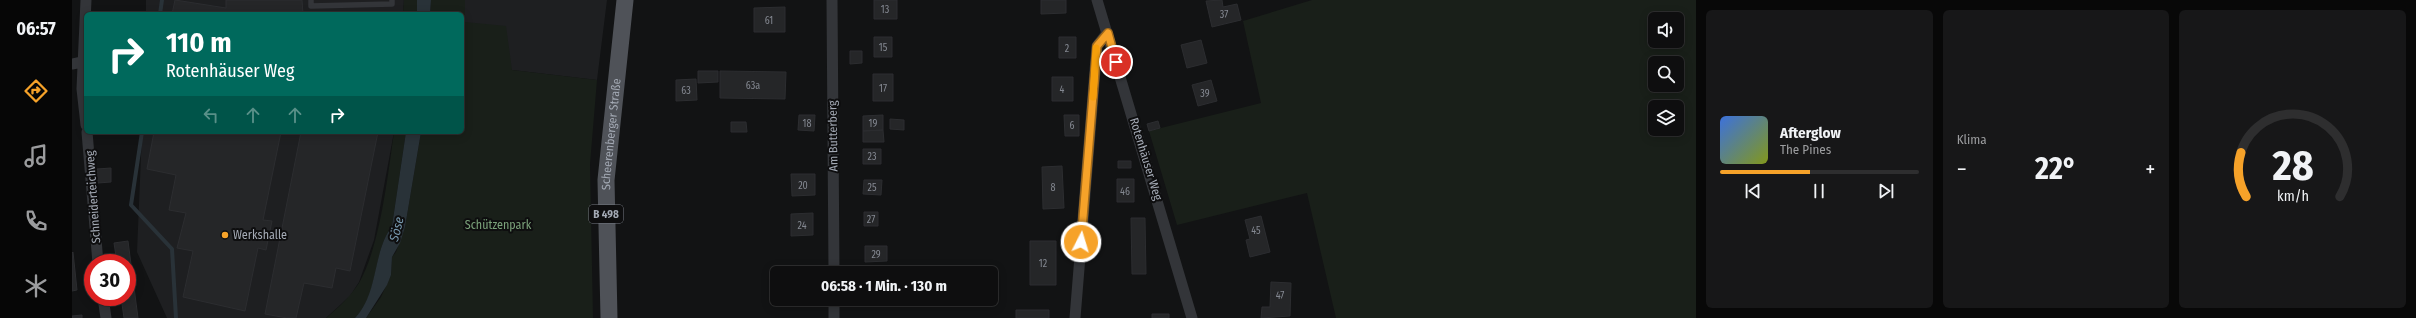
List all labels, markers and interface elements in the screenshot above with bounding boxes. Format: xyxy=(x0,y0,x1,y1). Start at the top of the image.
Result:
house number: 13 xyxy=(881,4,890,16)
house number: 37 xyxy=(1220,9,1228,21)
map controls xyxy=(1648,12,1684,136)
button: sound xyxy=(1648,12,1684,48)
house number: 61 xyxy=(765,15,773,27)
text: 06:57 xyxy=(16,18,56,40)
text: 110 m xyxy=(166,26,232,59)
icon: right xyxy=(100,28,152,80)
house number: 15 xyxy=(879,42,888,54)
house number: 2 xyxy=(1065,43,1070,55)
pin xyxy=(1099,45,1133,79)
icon: arrive xyxy=(1105,51,1127,73)
button: search xyxy=(1648,56,1684,92)
text: Rotenhäuser Weg xyxy=(166,60,294,82)
icon: directions xyxy=(22,77,50,105)
street label: Scheerenberger Straße xyxy=(599,78,624,190)
house number: 63a xyxy=(746,80,760,92)
house number: 17 xyxy=(879,83,887,95)
house number: 4 xyxy=(1060,84,1065,96)
house number: 63 xyxy=(681,85,691,97)
house number: 39 xyxy=(1200,88,1210,100)
street label: Am Butterberg xyxy=(825,100,841,172)
button: layers xyxy=(1648,100,1684,136)
icon: left xyxy=(200,104,222,126)
icon: ahead xyxy=(242,104,264,126)
icon: ahead xyxy=(284,104,306,126)
icon: right xyxy=(326,104,348,126)
street label: Rotenhäuser Weg xyxy=(1127,116,1165,202)
house number: 18 xyxy=(803,118,811,130)
house number: 19 xyxy=(869,118,878,130)
house number: 6 xyxy=(1070,120,1075,132)
text: Afterglow xyxy=(1780,124,1841,142)
text: Klima xyxy=(1957,132,1987,147)
text: 28 xyxy=(2271,141,2313,191)
icon: music xyxy=(22,142,50,170)
text: The Pines xyxy=(1780,142,1831,157)
street label: Schneiderteichweg xyxy=(83,150,103,244)
house number: 23 xyxy=(868,151,877,163)
text: 22° xyxy=(2035,151,2077,187)
text: − xyxy=(1957,156,1967,183)
text: + xyxy=(2145,156,2155,183)
house number: 20 xyxy=(798,180,808,192)
icon: previous xyxy=(1742,180,1764,202)
icon: pause xyxy=(1808,180,1830,202)
icon: next xyxy=(1875,180,1897,202)
house number: 25 xyxy=(868,182,877,194)
house number: 8 xyxy=(1051,182,1056,194)
house number: 46 xyxy=(1120,186,1130,198)
text: km/h xyxy=(2277,188,2309,205)
road number: B 498 xyxy=(589,205,623,223)
icon: phone xyxy=(22,207,50,235)
house number: 27 xyxy=(867,214,875,226)
water label: Söse xyxy=(386,215,407,244)
park label: Schützenpark xyxy=(465,218,532,232)
house number: 24 xyxy=(797,220,807,232)
position arrow xyxy=(1060,221,1102,263)
house number: 45 xyxy=(1251,225,1261,237)
place label: Werkshalle xyxy=(233,228,287,242)
marker: Werkshalle xyxy=(220,230,230,240)
house number: 29 xyxy=(871,249,881,261)
speed limit sign: 30 xyxy=(84,254,136,306)
house number: 12 xyxy=(1039,258,1048,270)
icon: climate xyxy=(22,272,50,300)
text: 06:58 · 1 Min. · 130 m xyxy=(821,277,947,295)
house number: 47 xyxy=(1276,290,1284,302)

